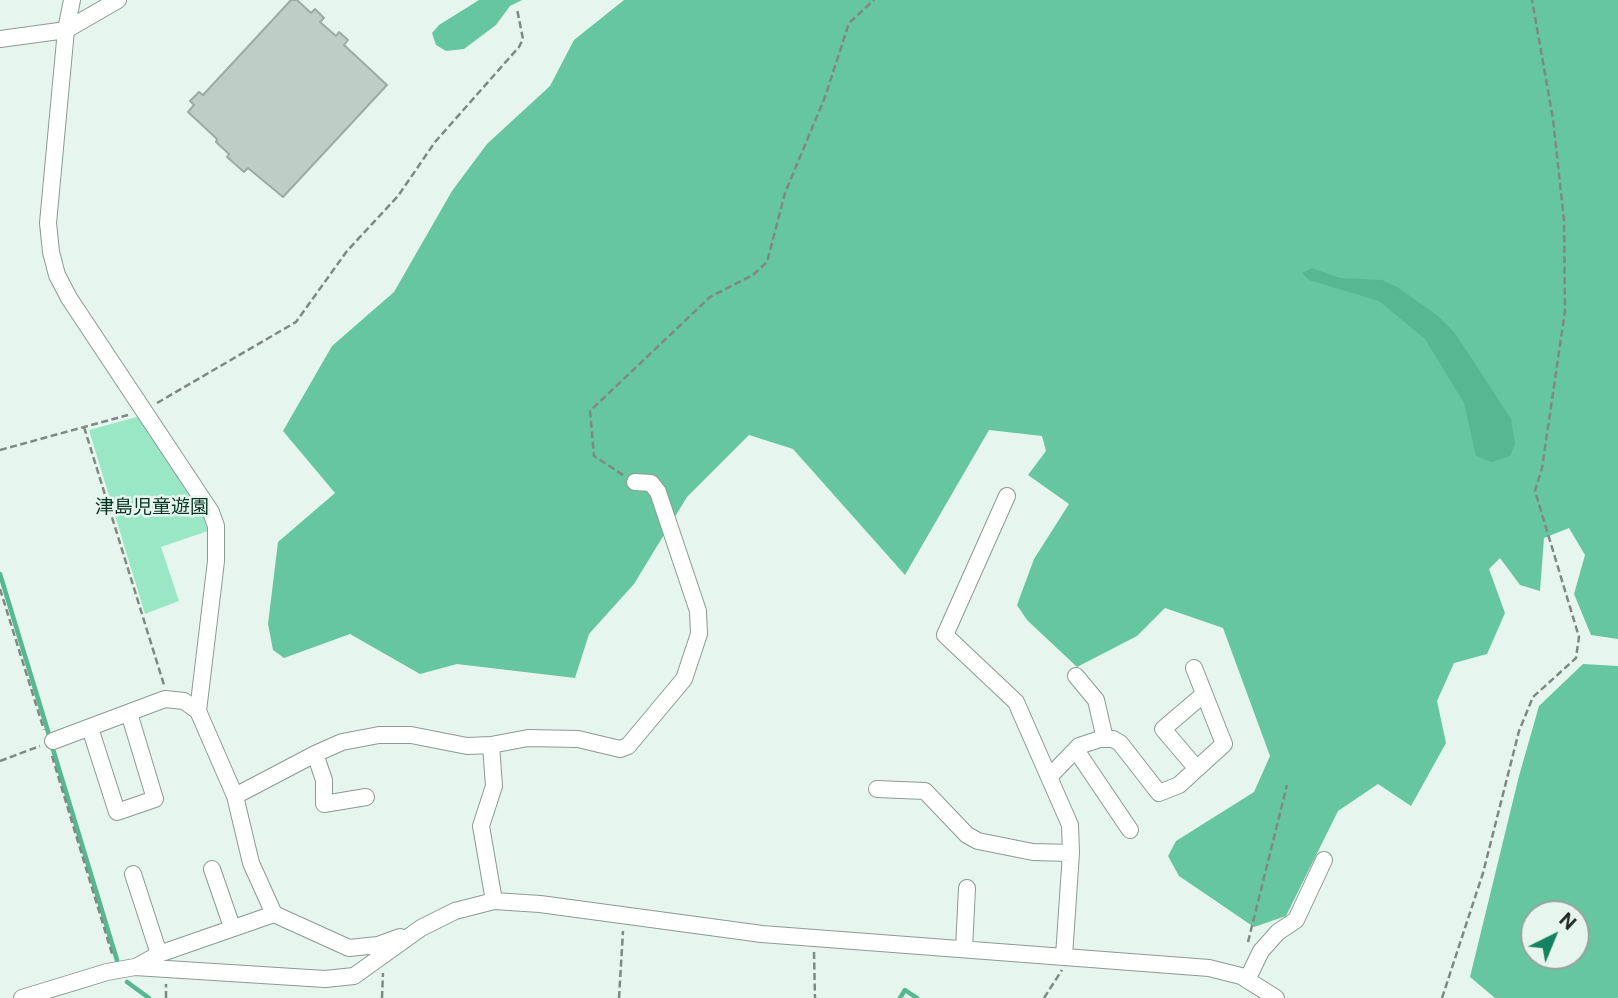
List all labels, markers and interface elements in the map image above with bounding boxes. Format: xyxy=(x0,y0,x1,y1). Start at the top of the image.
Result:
park label: 津島児童遊園 xyxy=(95,496,209,518)
north arrow xyxy=(1520,900,1590,970)
text: N xyxy=(1555,908,1581,934)

